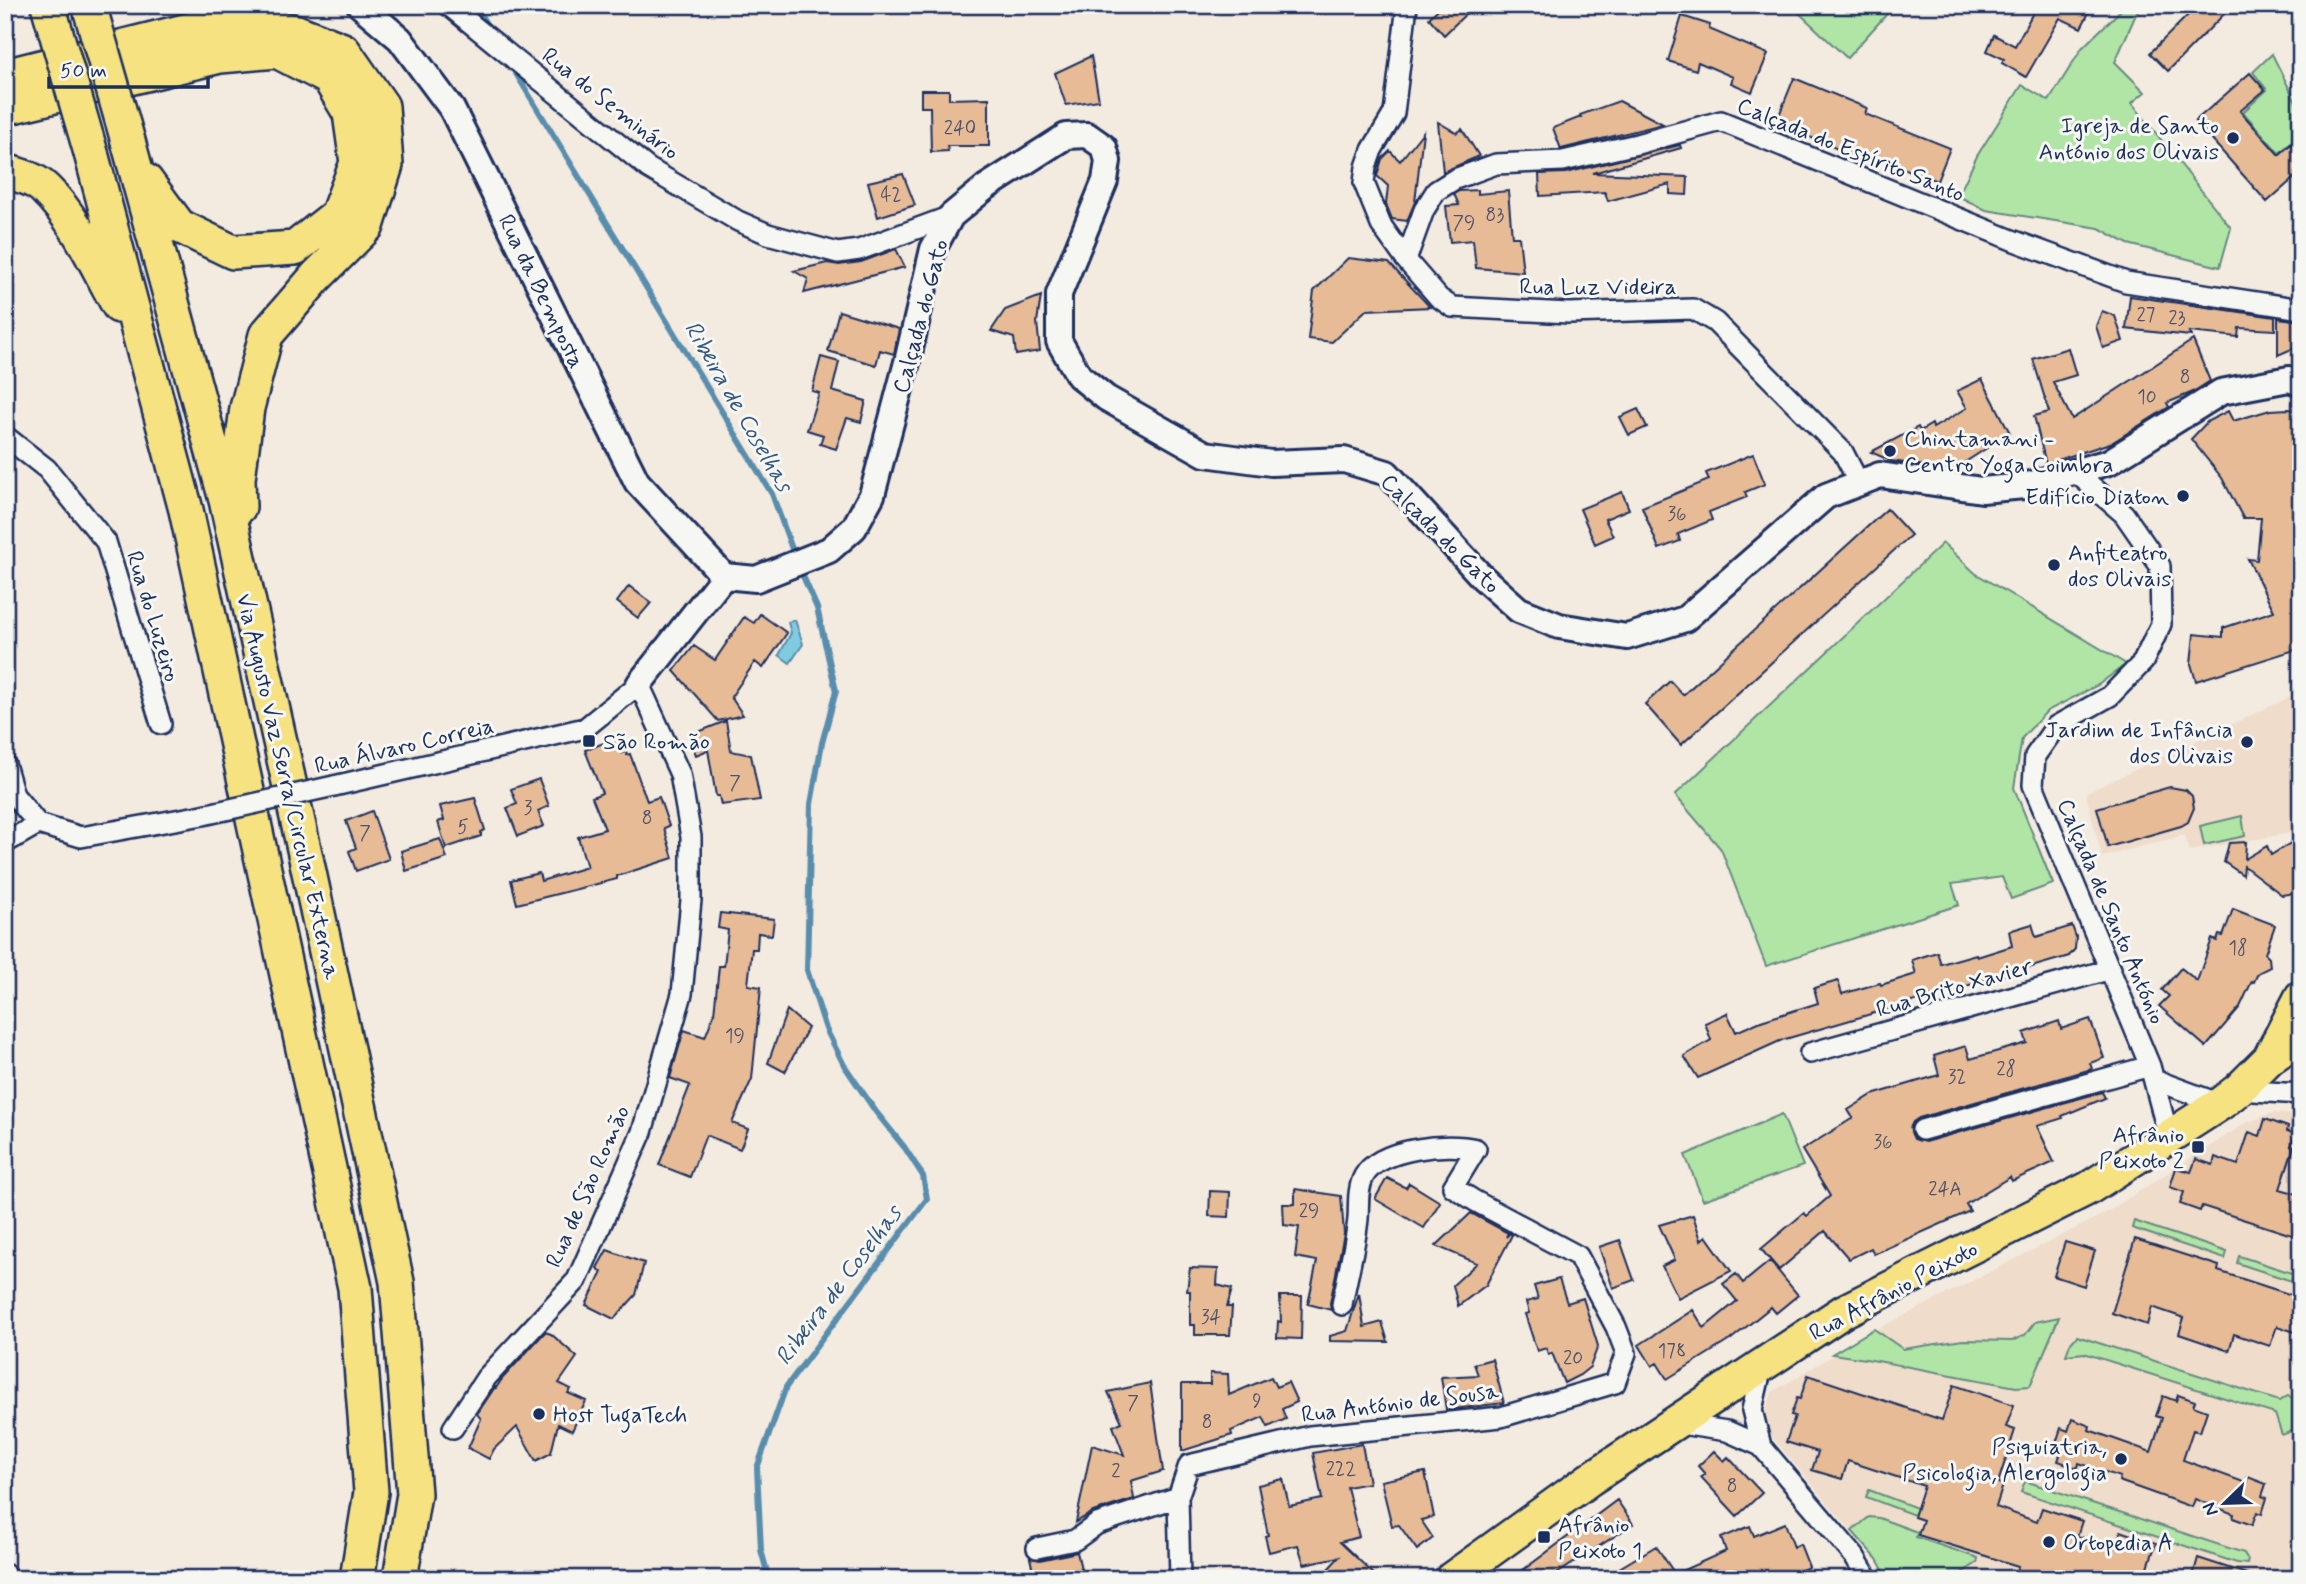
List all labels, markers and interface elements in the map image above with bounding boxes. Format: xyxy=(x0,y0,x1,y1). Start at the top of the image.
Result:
street label: Rua do Seminário xyxy=(535,42,685,168)
scale bar xyxy=(49,46,208,90)
text: 50 m xyxy=(60,57,107,85)
street label: Calçada do Espírito Santo xyxy=(1732,91,1968,210)
place label: Igreja de Santo António dos Olivais xyxy=(2039,112,2219,168)
house number: 240 xyxy=(944,116,976,141)
marker: Igreja de Santo António dos Olivais xyxy=(2225,130,2241,146)
house number: 42 xyxy=(880,183,902,208)
house number: 83 xyxy=(1486,203,1504,228)
street label: Rua da Bemposta xyxy=(490,210,590,374)
house number: 79 xyxy=(1453,211,1475,236)
street label: Calçada do Gato xyxy=(887,236,957,397)
street label: Rua Luz Videira xyxy=(1519,273,1677,303)
house number: 27 xyxy=(2137,303,2155,328)
house number: 23 xyxy=(2168,306,2186,331)
water label: Ribeira de Coselhas xyxy=(676,316,800,500)
house number: 8 xyxy=(2180,365,2190,390)
house number: 10 xyxy=(2137,385,2157,410)
place label: Chintamani - Centro Yoga Coimbra xyxy=(1904,425,2113,483)
marker: Chintamani - Centro Yoga Coimbra xyxy=(1882,443,1898,459)
street label: Calçada do Gato xyxy=(1373,468,1506,601)
place label: Edifício Diaton xyxy=(2025,483,2169,513)
marker: Edifício Diaton xyxy=(2175,488,2191,504)
house number: 36 xyxy=(1667,502,1687,527)
place label: Anfiteatro dos Olivais xyxy=(2068,539,2171,595)
street label: Rua do Luzeiro xyxy=(118,548,186,686)
marker: Anfiteatro dos Olivais xyxy=(2046,557,2062,573)
street label: Via Augusto Vaz Serra/Circular Externa xyxy=(228,591,346,982)
street label: Rua Álvaro Correia xyxy=(312,712,497,782)
place label: Jardim de Infância dos Olivais xyxy=(2045,716,2233,772)
place label: São Romão xyxy=(603,728,710,758)
marker: São Romão xyxy=(581,733,597,749)
marker: Jardim de Infância dos Olivais xyxy=(2239,734,2255,750)
house number: 7 xyxy=(729,771,741,796)
street label: Calçada de Santo António xyxy=(2049,795,2171,1029)
house number: 3 xyxy=(524,796,533,821)
house number: 8 xyxy=(642,806,652,831)
house number: 5 xyxy=(457,815,469,840)
house number: 7 xyxy=(359,821,371,846)
house number: 18 xyxy=(2229,936,2247,961)
street label: Rua Brito Xavier xyxy=(1873,952,2036,1026)
house number: 19 xyxy=(725,1024,745,1049)
house number: 28 xyxy=(1996,1057,2016,1082)
house number: 32 xyxy=(1948,1065,1966,1090)
street label: Rua de São Romão xyxy=(540,1101,638,1273)
place label: Afrânio Peixoto 2 xyxy=(2099,1121,2184,1177)
house number: 36 xyxy=(1873,1130,1893,1155)
marker: Afrânio Peixoto 2 xyxy=(2190,1139,2206,1155)
house number: 24A xyxy=(1928,1177,1962,1202)
water label: Ribeira de Coselhas xyxy=(769,1198,911,1372)
house number: 29 xyxy=(1299,1199,1319,1224)
street label: Rua Afrânio Peixoto xyxy=(1804,1235,1983,1349)
house number: 34 xyxy=(1201,1305,1221,1330)
house number: 178 xyxy=(1658,1339,1686,1364)
house number: 20 xyxy=(1563,1346,1583,1371)
street label: Rua António de Sousa xyxy=(1300,1377,1501,1431)
house number: 9 xyxy=(1252,1389,1262,1414)
house number: 7 xyxy=(1127,1391,1139,1416)
place label: Host TugaTech xyxy=(553,1401,687,1433)
marker: Host TugaTech xyxy=(531,1406,547,1422)
house number: 8 xyxy=(1202,1410,1212,1435)
place label: Psiquiatria, Psicologia, Alergologia xyxy=(1902,1433,2107,1491)
marker: Psiquiatria, Psicologia, Alergologia xyxy=(2113,1451,2129,1467)
house number: 222 xyxy=(1326,1457,1356,1482)
house number: 2 xyxy=(1111,1459,1121,1484)
north arrow xyxy=(2190,1468,2260,1538)
house number: 8 xyxy=(1727,1474,1737,1499)
text: N xyxy=(2197,1498,2225,1520)
place label: Afrânio Peixoto 1 xyxy=(1558,1511,1642,1567)
marker: Afrânio Peixoto 1 xyxy=(1536,1529,1552,1545)
place label: Ortopedia A xyxy=(2063,1529,2173,1559)
marker: Ortopedia A xyxy=(2041,1534,2057,1550)

